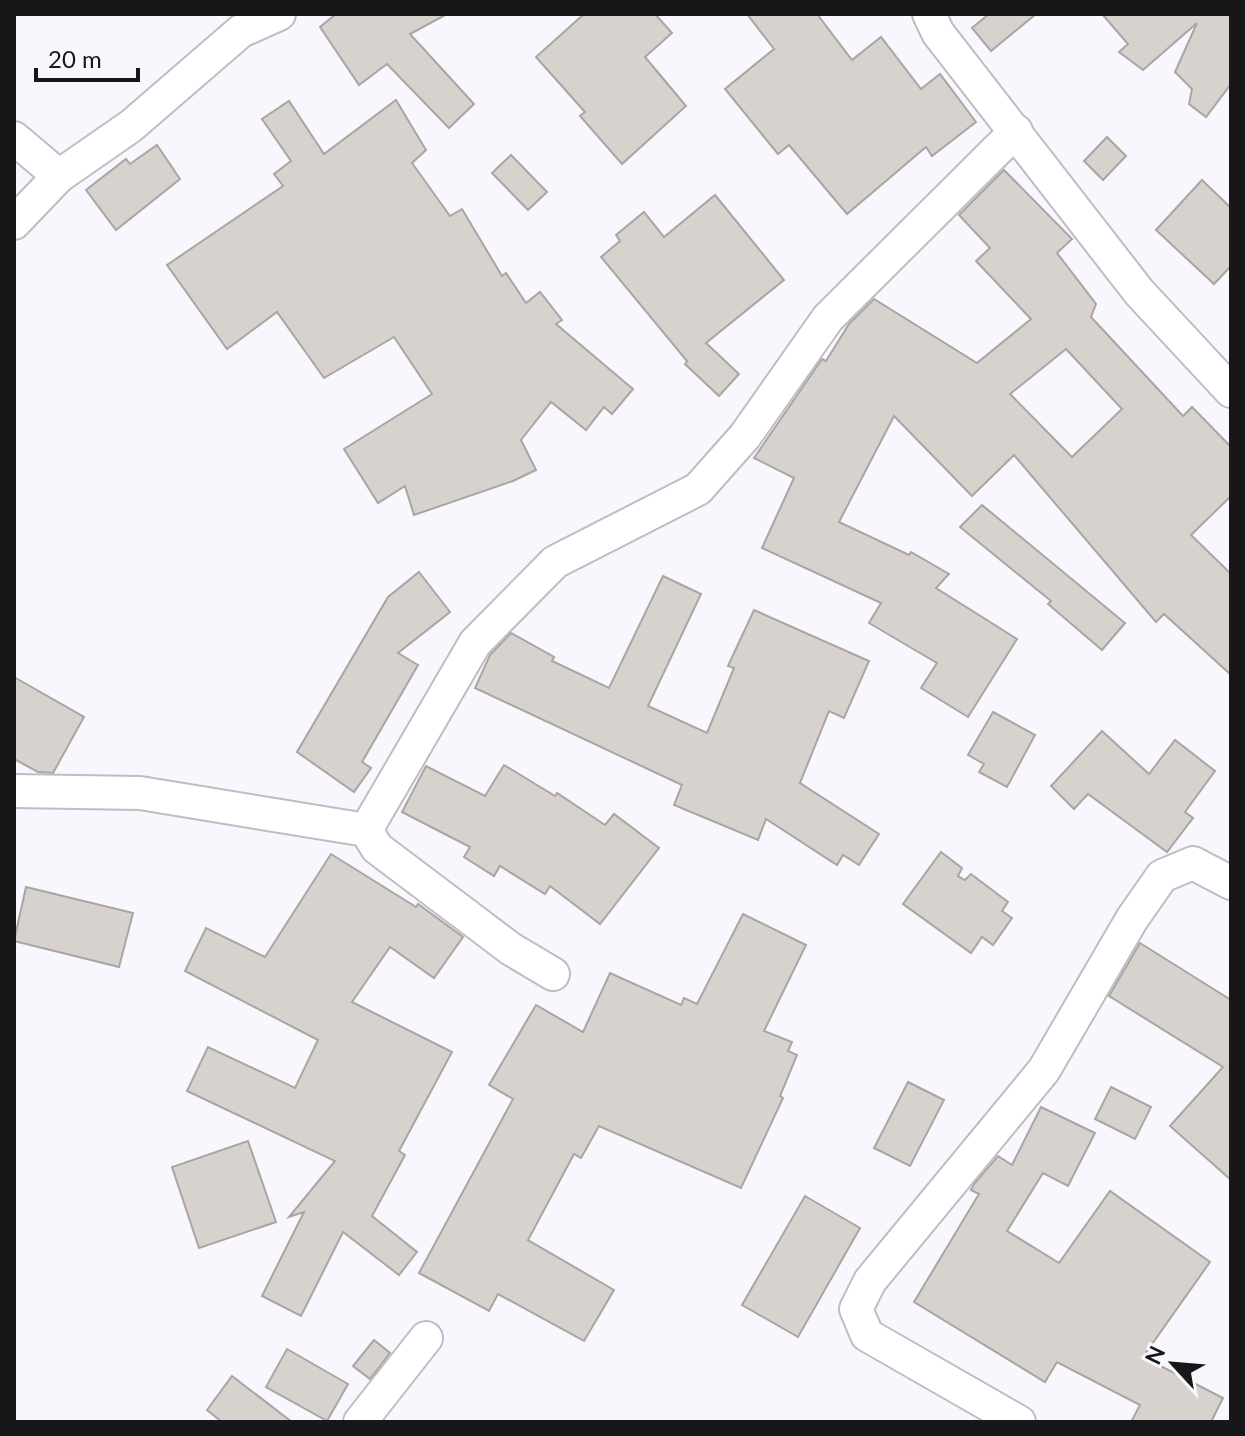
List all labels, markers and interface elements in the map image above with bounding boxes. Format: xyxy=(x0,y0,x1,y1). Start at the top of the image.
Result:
scale bar xyxy=(36,32,138,82)
text: 20 m xyxy=(48,44,102,73)
north arrow xyxy=(1133,1324,1213,1404)
text: N xyxy=(1139,1341,1170,1369)

